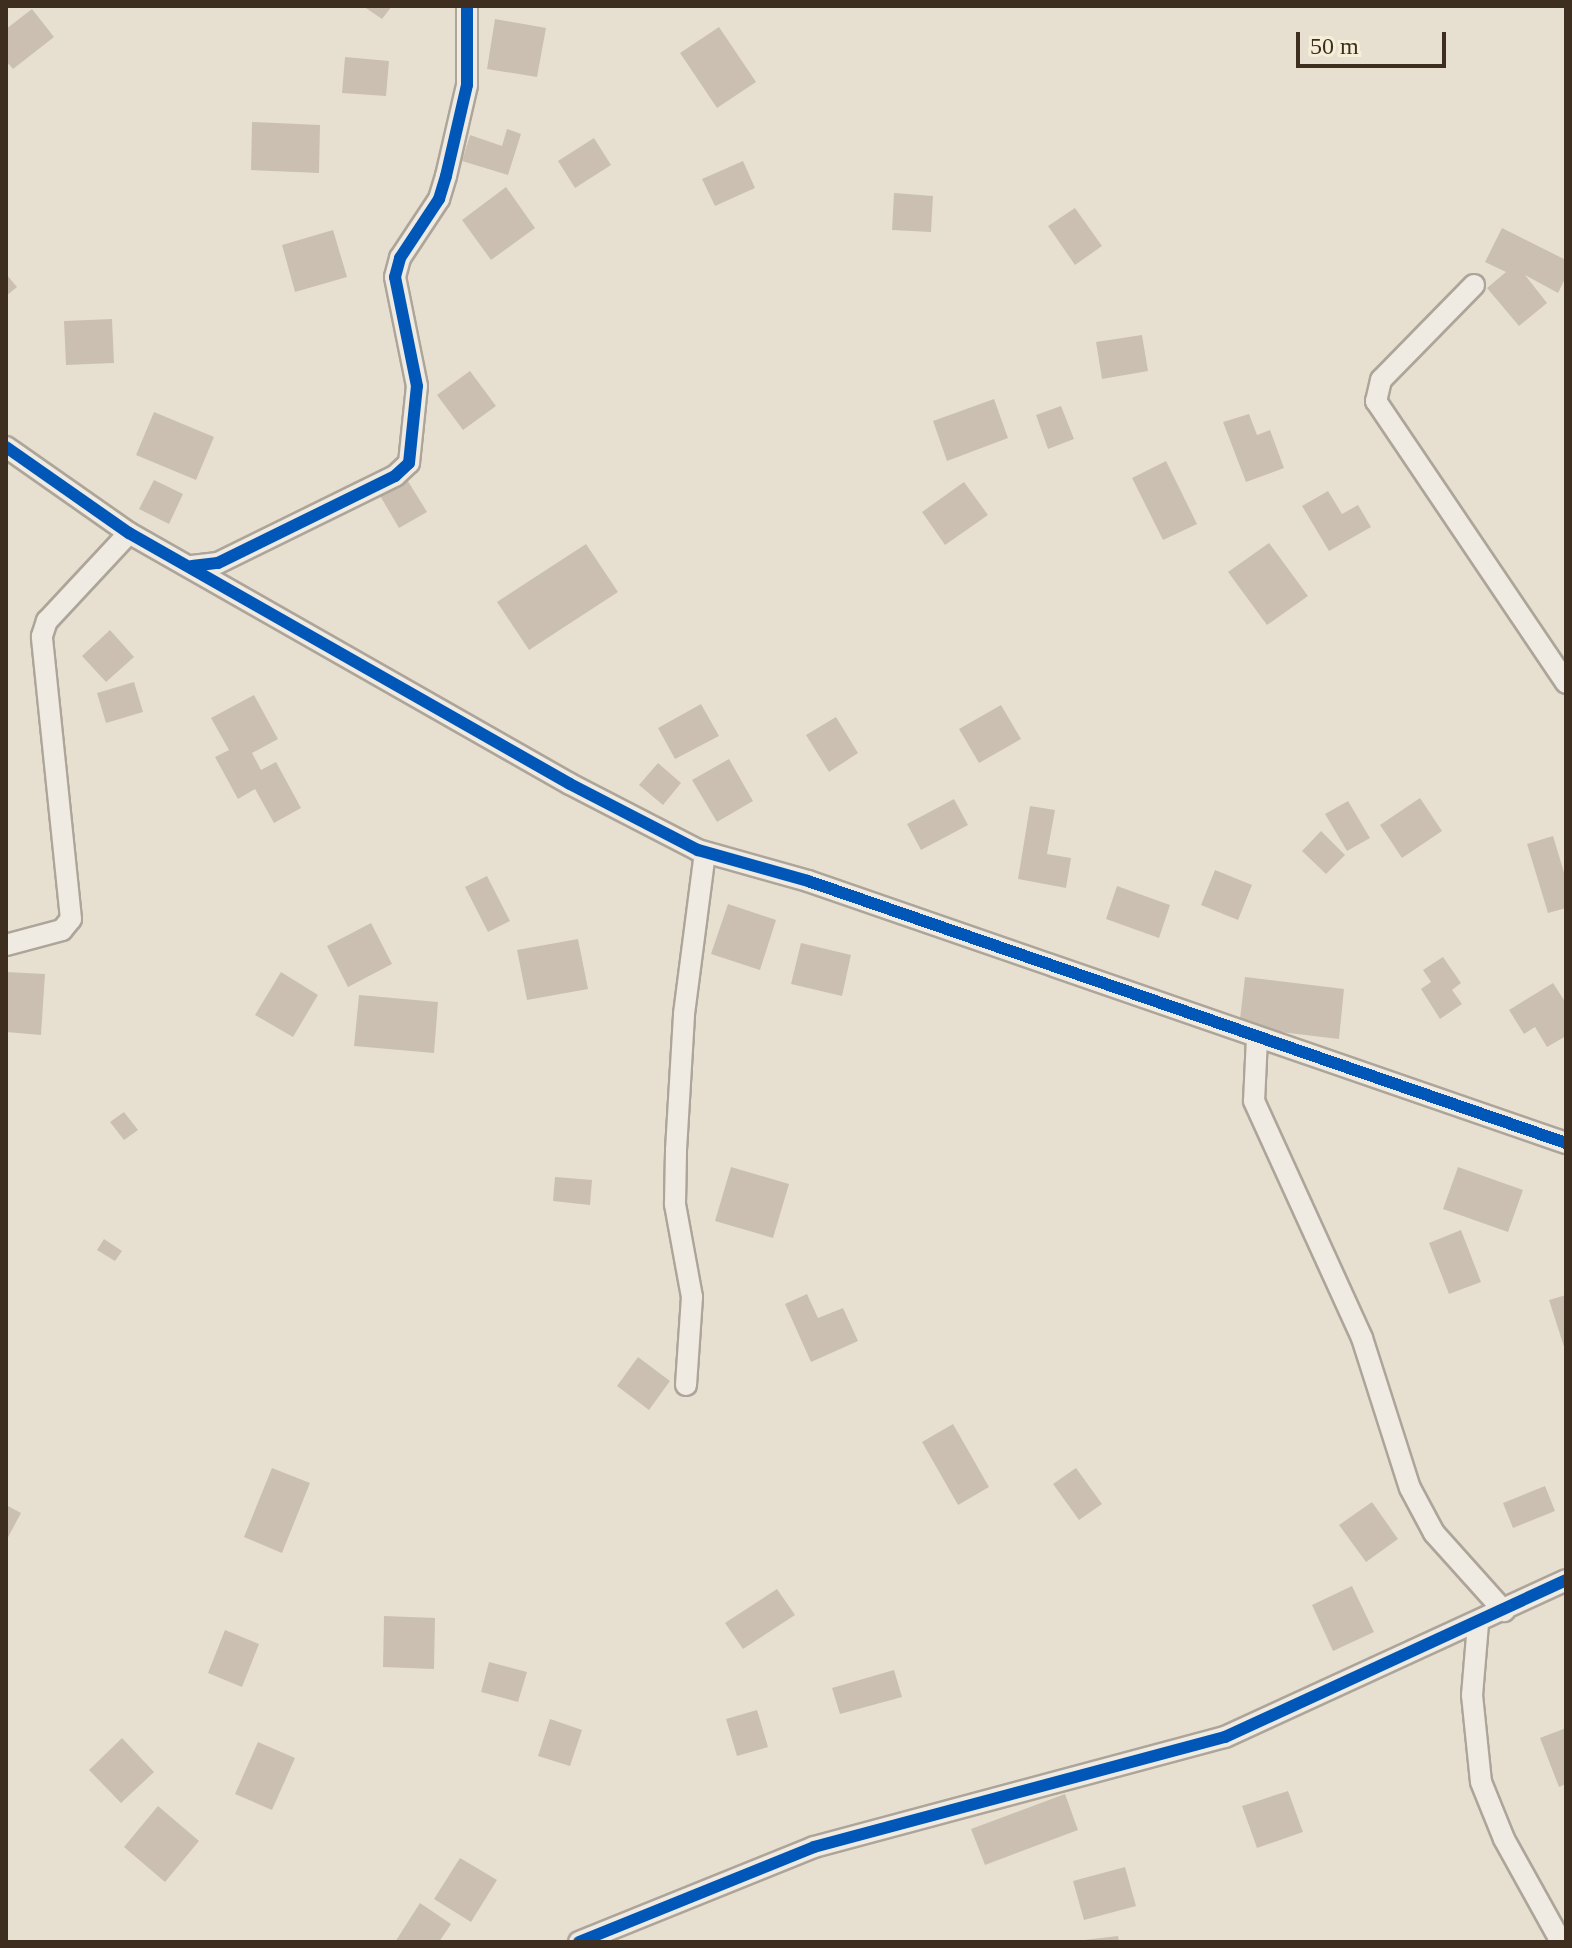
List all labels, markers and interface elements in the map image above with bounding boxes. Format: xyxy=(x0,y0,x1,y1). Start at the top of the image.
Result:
scale bar xyxy=(1300,16,1450,66)
text: 50 m xyxy=(1310,33,1359,59)

